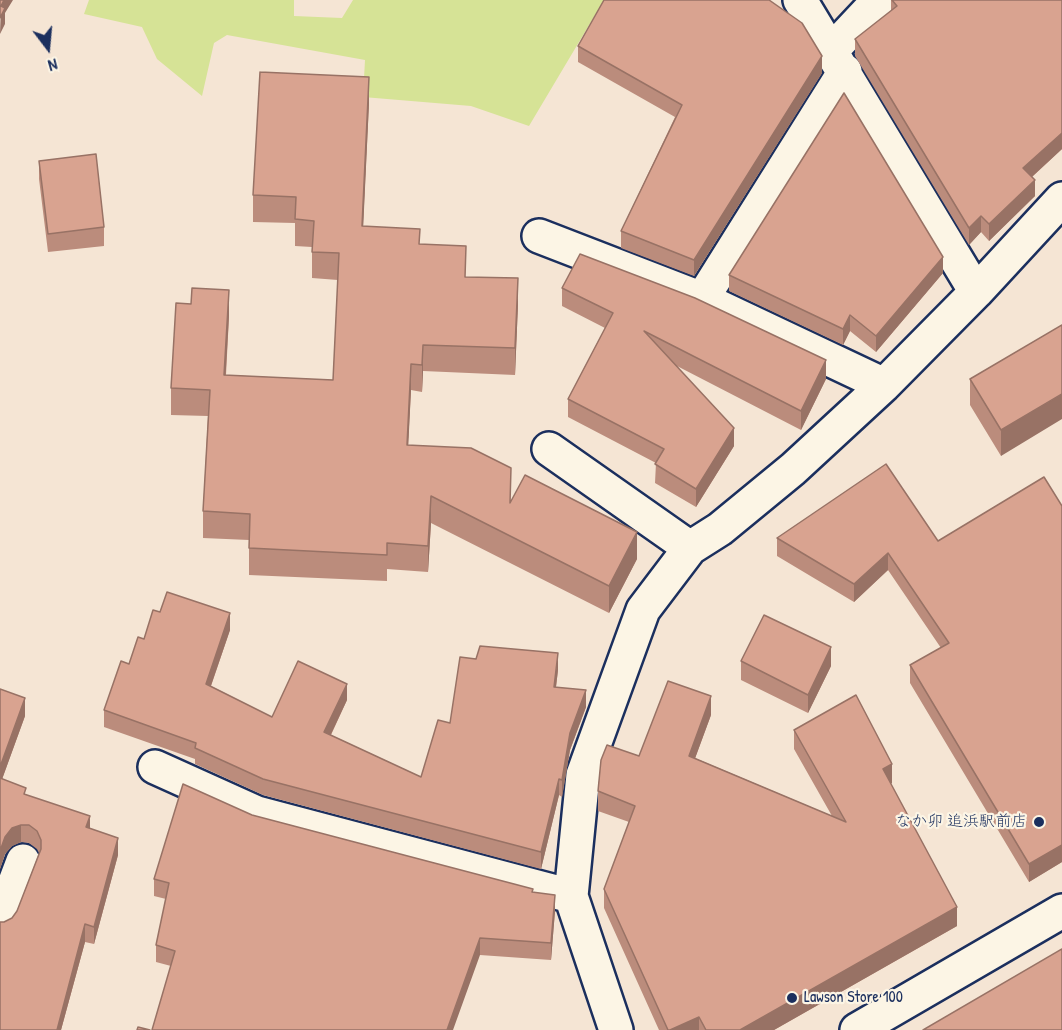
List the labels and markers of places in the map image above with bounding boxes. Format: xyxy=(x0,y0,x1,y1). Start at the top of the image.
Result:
place label: なか卯 追浜駅前店 xyxy=(895,812,1027,832)
marker: なか卯 追浜駅前店 xyxy=(1032,815,1046,829)
place label: Lawson Store 100 xyxy=(804,988,903,1008)
marker: Lawson Store 100 xyxy=(785,991,799,1005)

